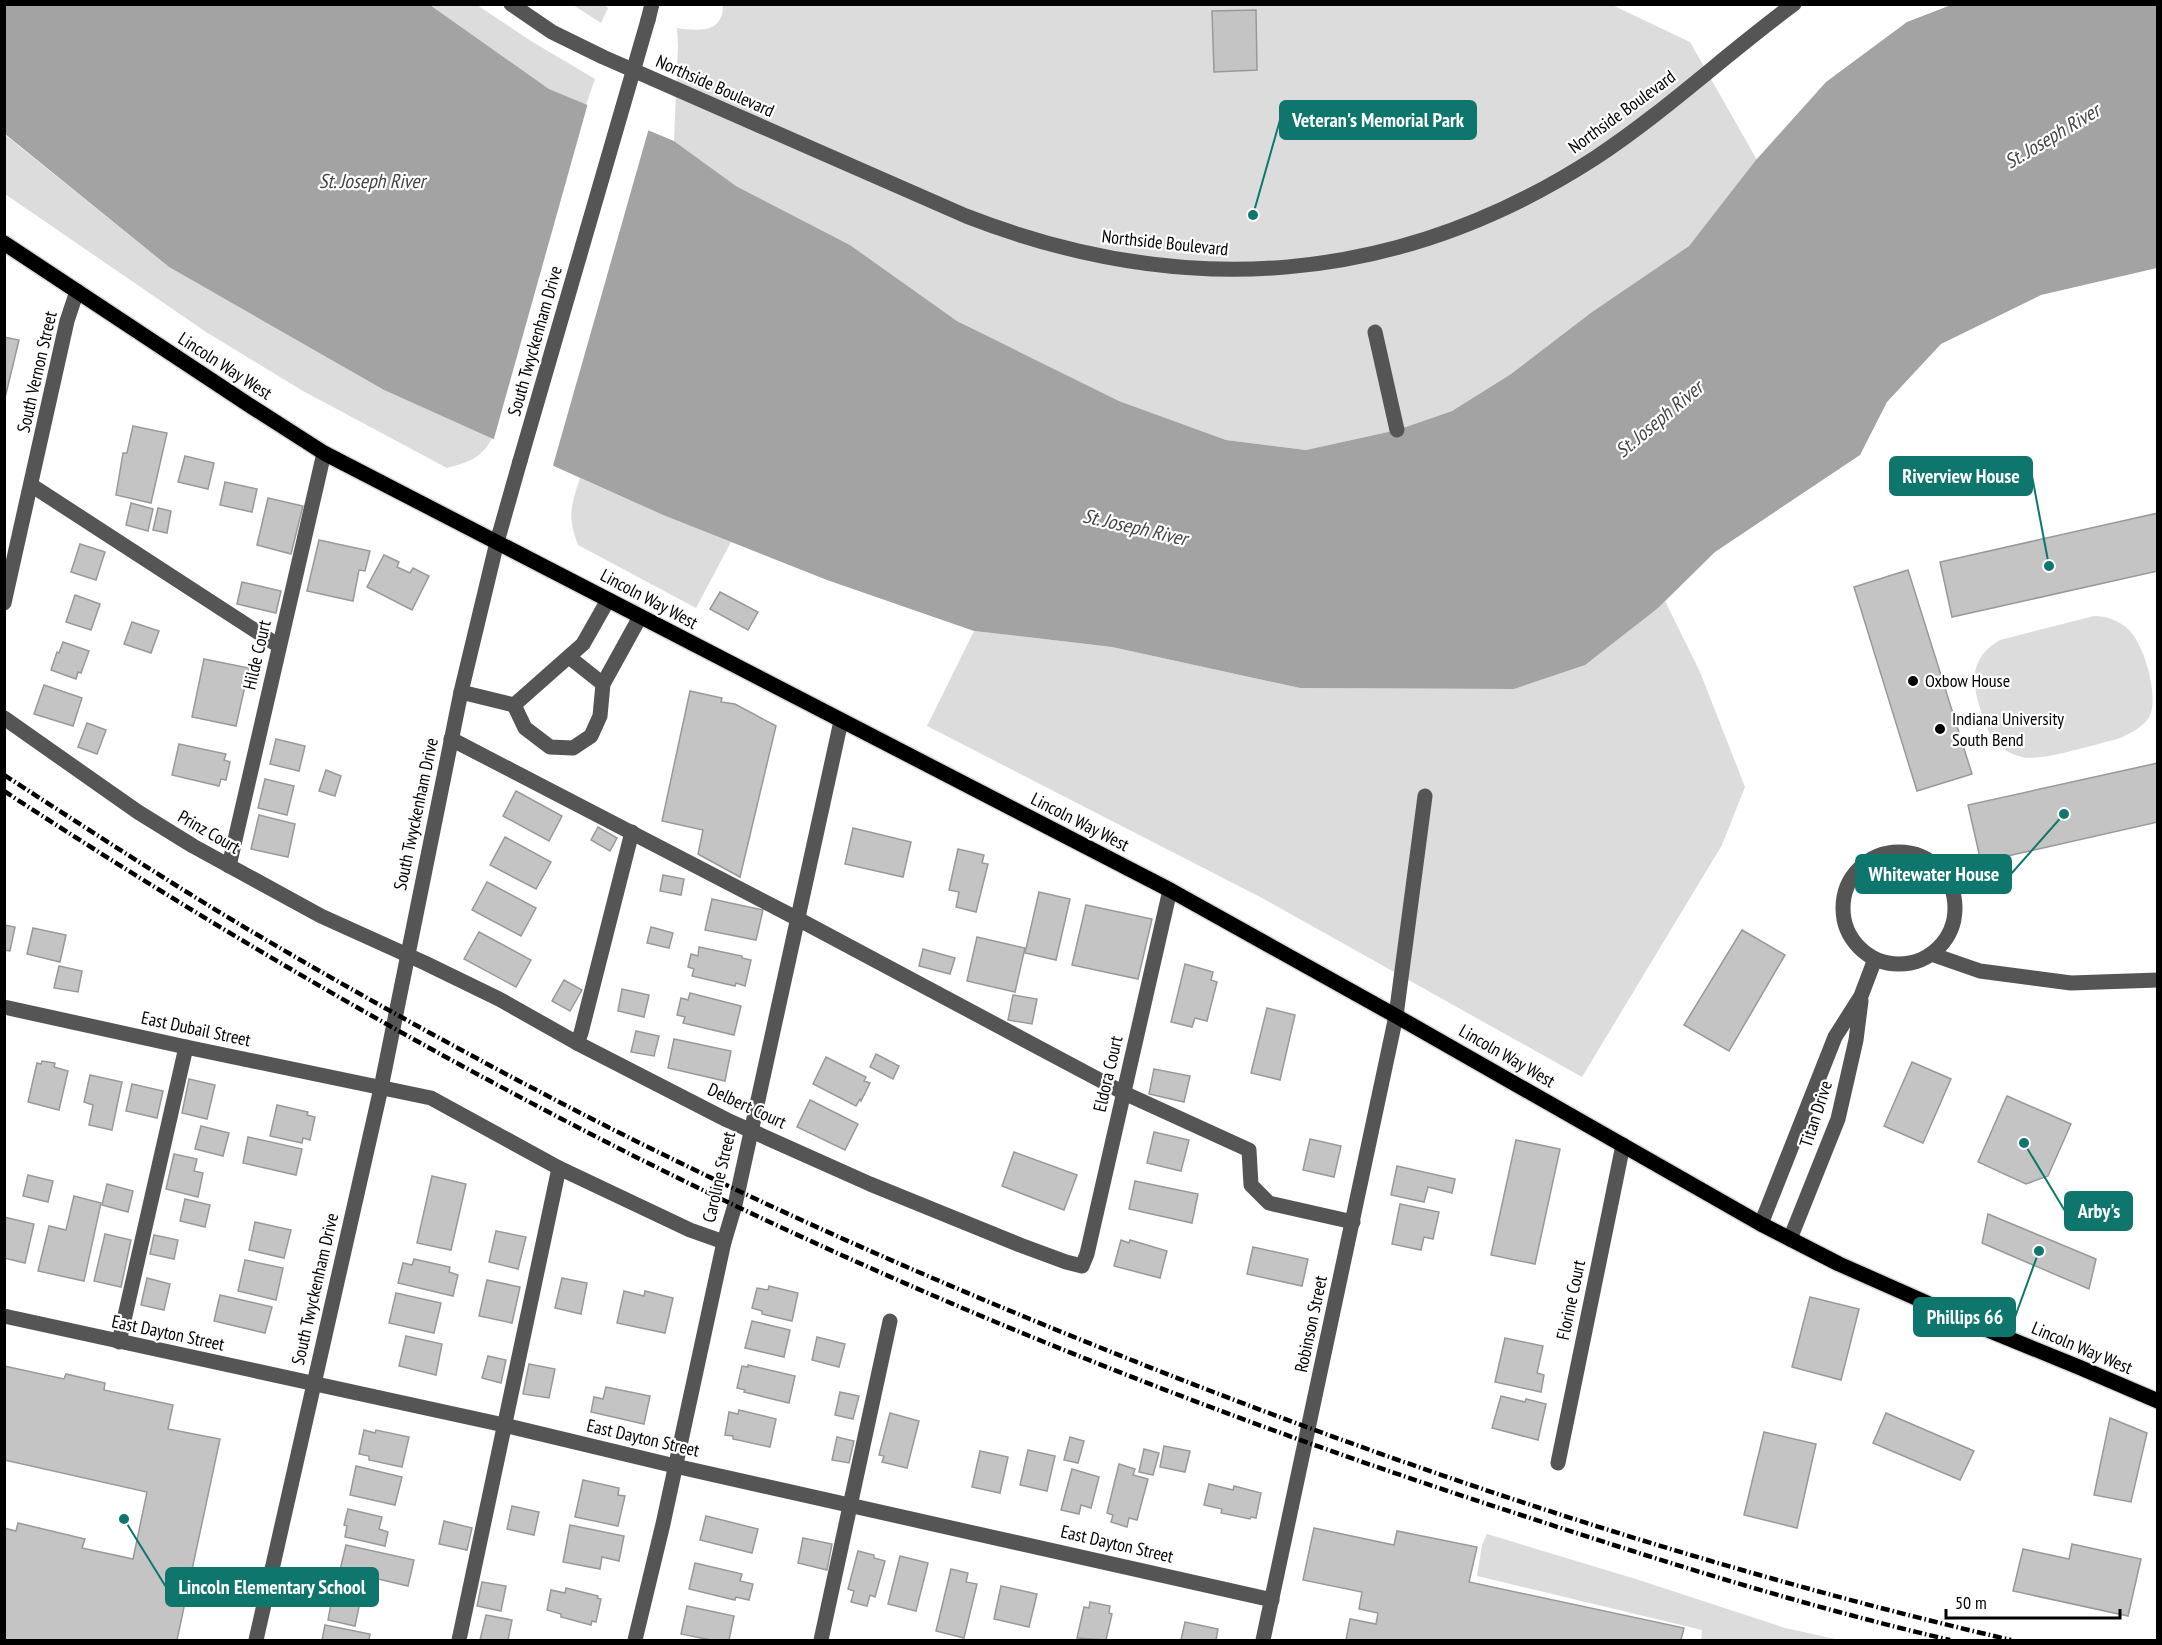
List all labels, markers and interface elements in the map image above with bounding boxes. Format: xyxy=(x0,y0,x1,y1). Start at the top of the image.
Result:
street label: Northside Boulevard xyxy=(653,49,778,122)
street label: Northside Boulevard xyxy=(1564,65,1680,158)
water label: St. Joseph River xyxy=(2000,96,2106,174)
callout: Veteran's Memorial Park xyxy=(1280,101,1476,139)
text: Veteran's Memorial Park xyxy=(1291,107,1465,133)
water label: St. Joseph River xyxy=(319,168,428,194)
street label: Northside Boulevard xyxy=(1101,224,1229,261)
street label: South Twyckenham Drive xyxy=(502,263,567,419)
street label: South Vernon Street xyxy=(11,309,62,435)
street label: Lincoln Way West xyxy=(174,327,277,404)
water label: St. Joseph River xyxy=(1610,373,1710,463)
callout: Riverview House xyxy=(1890,457,2032,495)
text: Riverview House xyxy=(1902,463,2020,489)
water label: St. Joseph River xyxy=(1080,502,1192,552)
street label: Lincoln Way West xyxy=(597,563,702,634)
street label: Hilde Court xyxy=(237,618,276,692)
place label: Oxbow House xyxy=(1925,669,2010,692)
marker: Oxbow House xyxy=(1906,674,1920,688)
place label: Indiana University South Bend xyxy=(1952,707,2064,751)
marker: Indiana University South Bend xyxy=(1933,722,1947,736)
street label: South Twyckenham Drive xyxy=(388,736,443,892)
street label: Lincoln Way West xyxy=(1027,787,1133,856)
street label: Prinz Court xyxy=(174,805,244,859)
callout: Whitewater House xyxy=(1856,855,2011,893)
text: Whitewater House xyxy=(1868,861,1999,887)
street label: East Dubail Street xyxy=(139,1006,253,1051)
street label: Lincoln Way West xyxy=(1455,1019,1559,1092)
street label: Eldora Court xyxy=(1088,1034,1127,1114)
street label: Delbert Court xyxy=(704,1077,790,1134)
street label: Titan Drive xyxy=(1794,1078,1837,1150)
street label: Caroline Street xyxy=(697,1129,740,1225)
callout: Arby's xyxy=(2065,1192,2132,1230)
text: Arby's xyxy=(2077,1198,2120,1224)
street label: South Twyckenham Drive xyxy=(286,1211,343,1367)
street label: Florine Court xyxy=(1551,1258,1590,1342)
street label: Robinson Street xyxy=(1289,1273,1332,1374)
callout: Phillips 66 xyxy=(1914,1298,2015,1336)
text: Phillips 66 xyxy=(1927,1304,2003,1330)
street label: East Dayton Street xyxy=(110,1309,227,1356)
street label: Lincoln Way West xyxy=(2028,1316,2136,1379)
street label: East Dayton Street xyxy=(585,1413,702,1462)
street label: East Dayton Street xyxy=(1059,1519,1176,1568)
callout: Lincoln Elementary School xyxy=(166,1568,378,1606)
text: Lincoln Elementary School xyxy=(178,1574,366,1600)
scale bar xyxy=(1946,1582,2120,1620)
text: 50 m xyxy=(1955,1591,1987,1614)

